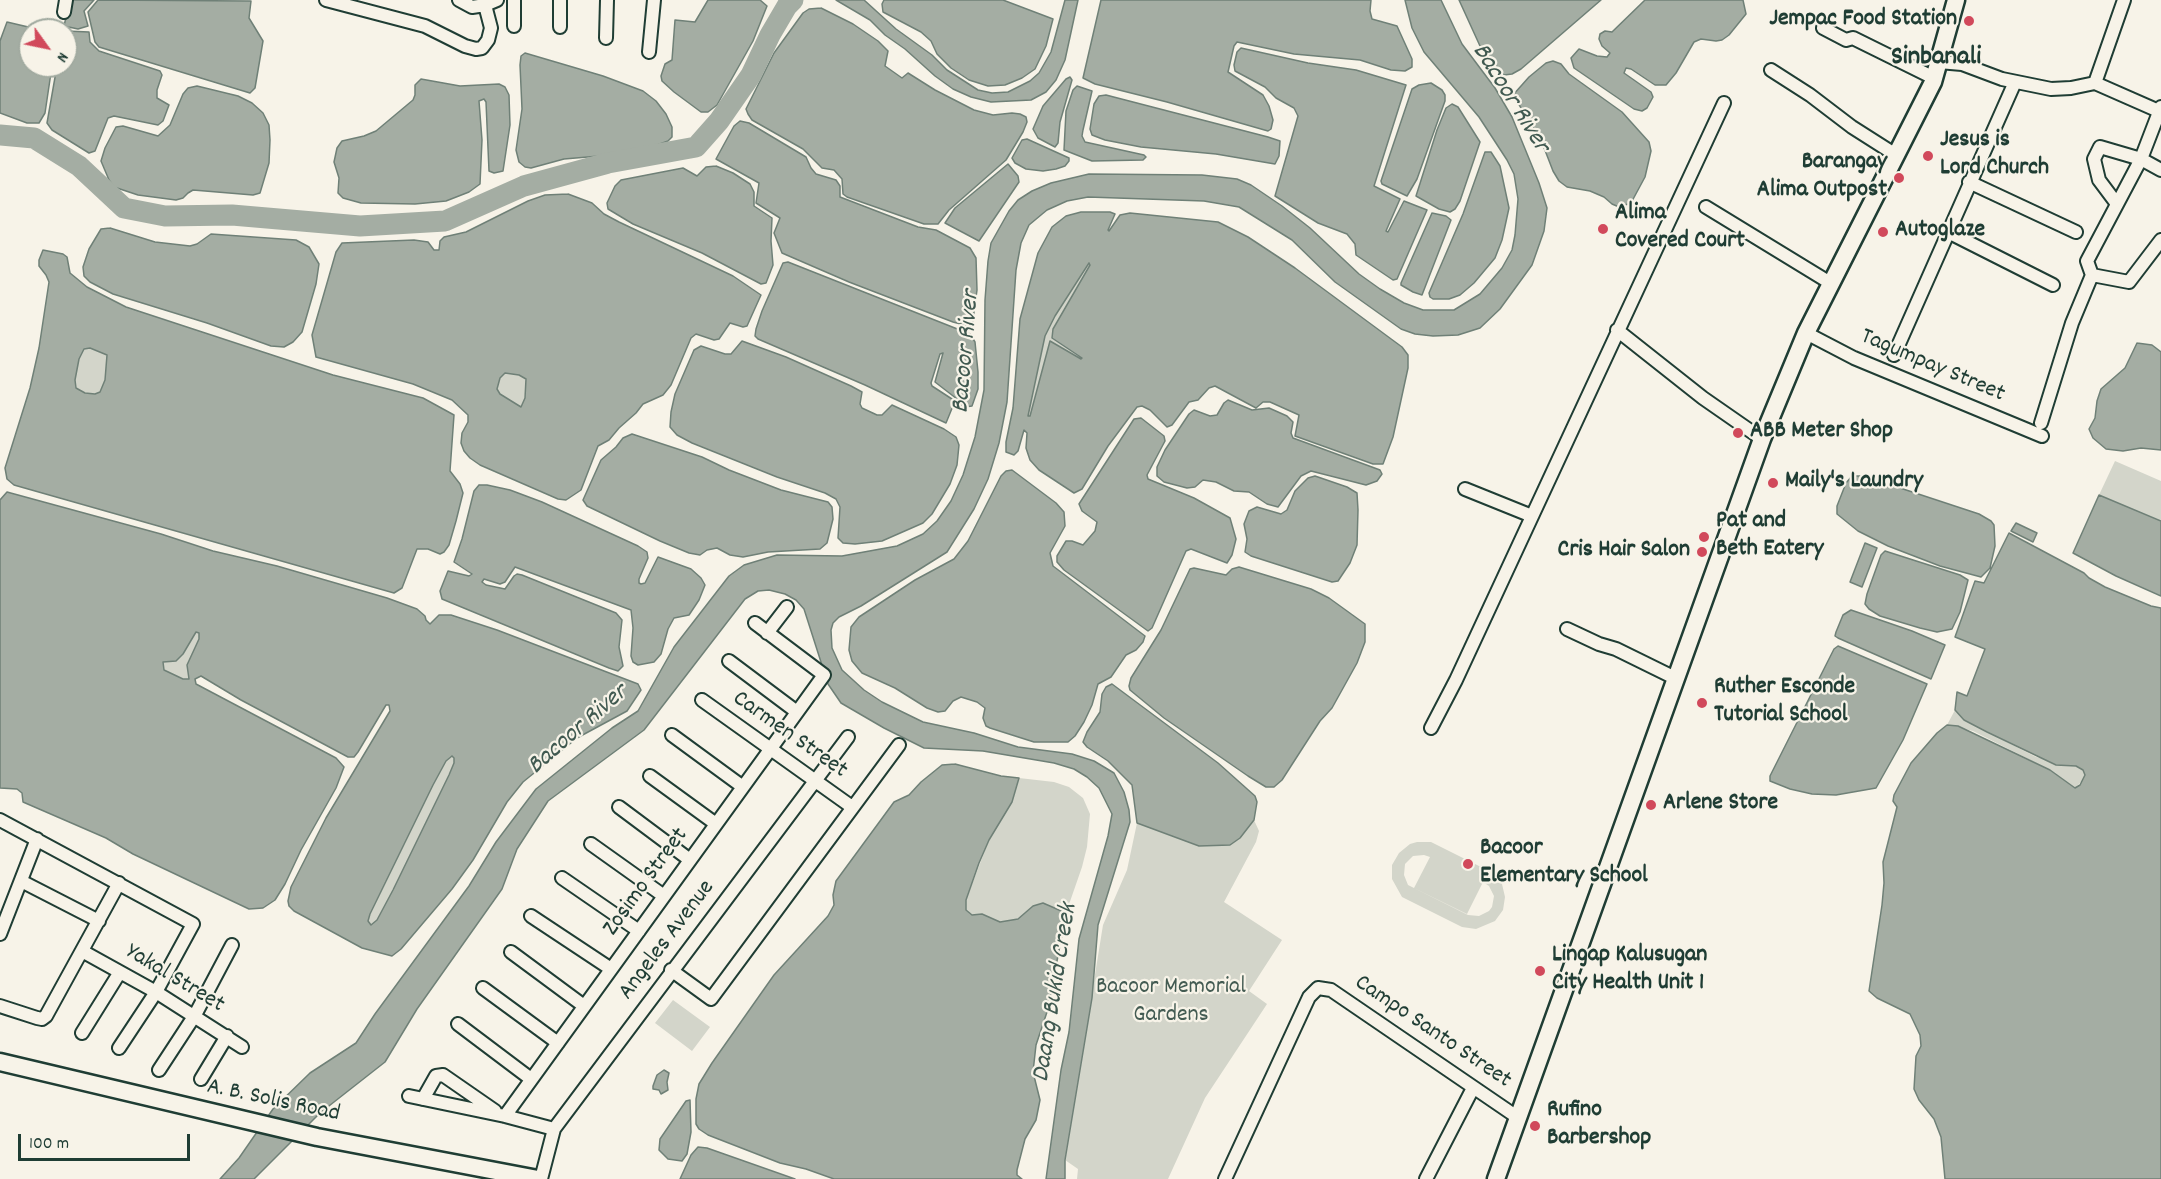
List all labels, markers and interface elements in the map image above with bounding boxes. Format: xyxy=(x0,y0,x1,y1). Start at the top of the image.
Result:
place label: Jempac Food Station xyxy=(1769,7,1957,35)
marker: Jempac Food Station xyxy=(1962,14,1976,28)
north arrow xyxy=(18,18,78,78)
water label: Bacoor River xyxy=(1463,39,1555,159)
district label: Sinbanali xyxy=(1891,43,1981,75)
text: N xyxy=(50,47,74,67)
place label: Jesus is Lord Church xyxy=(1940,128,2049,184)
marker: Jesus is Lord Church xyxy=(1921,149,1935,163)
place label: Barangay Alima Outpost xyxy=(1757,150,1887,206)
marker: Barangay Alima Outpost xyxy=(1892,171,1906,185)
place label: Alima Covered Court xyxy=(1615,201,1745,257)
place label: Autoglaze xyxy=(1895,218,1985,246)
marker: Alima Covered Court xyxy=(1596,222,1610,236)
marker: Autoglaze xyxy=(1876,225,1890,239)
water label: Bacoor River xyxy=(947,289,989,415)
street label: Tagumpay Street xyxy=(1855,324,2009,410)
place label: ABB Meter Shop xyxy=(1750,419,1893,447)
marker: ABB Meter Shop xyxy=(1731,426,1745,440)
place label: Maily's Laundry xyxy=(1785,469,1923,497)
marker: Maily's Laundry xyxy=(1766,476,1780,490)
place label: Pat and Beth Eatery xyxy=(1716,509,1823,565)
marker: Pat and Beth Eatery xyxy=(1697,530,1711,544)
place label: Cris Hair Salon xyxy=(1558,538,1690,566)
marker: Cris Hair Salon xyxy=(1695,545,1709,559)
place label: Ruther Esconde Tutorial School xyxy=(1714,675,1855,731)
water label: Bacoor River xyxy=(522,679,636,783)
street label: Carmen Street xyxy=(726,686,852,786)
marker: Ruther Esconde Tutorial School xyxy=(1695,696,1709,710)
place label: Arlene Store xyxy=(1663,791,1778,819)
marker: Arlene Store xyxy=(1644,798,1658,812)
street label: Zosimo Street xyxy=(598,823,696,943)
place label: Bacoor Elementary School xyxy=(1480,836,1648,892)
marker: Bacoor Elementary School xyxy=(1461,857,1475,871)
street label: Angeles Avenue xyxy=(614,875,722,1007)
water label: Daang Bukid Creek xyxy=(1027,902,1087,1084)
street label: Yakal Street xyxy=(119,939,229,1021)
place label: Lingap Kalusugan City Health Unit 1 xyxy=(1552,943,1707,999)
marker: Lingap Kalusugan City Health Unit 1 xyxy=(1533,964,1547,978)
street label: Campo Santo Street xyxy=(1348,970,1516,1096)
park label: Bacoor Memorial Gardens xyxy=(1096,975,1246,1031)
street label: A. B. Solis Road xyxy=(204,1074,342,1130)
place label: Rufino Barbershop xyxy=(1547,1098,1651,1154)
marker: Rufino Barbershop xyxy=(1528,1119,1542,1133)
scale bar xyxy=(21,1122,194,1160)
text: 100 m xyxy=(29,1132,69,1157)

